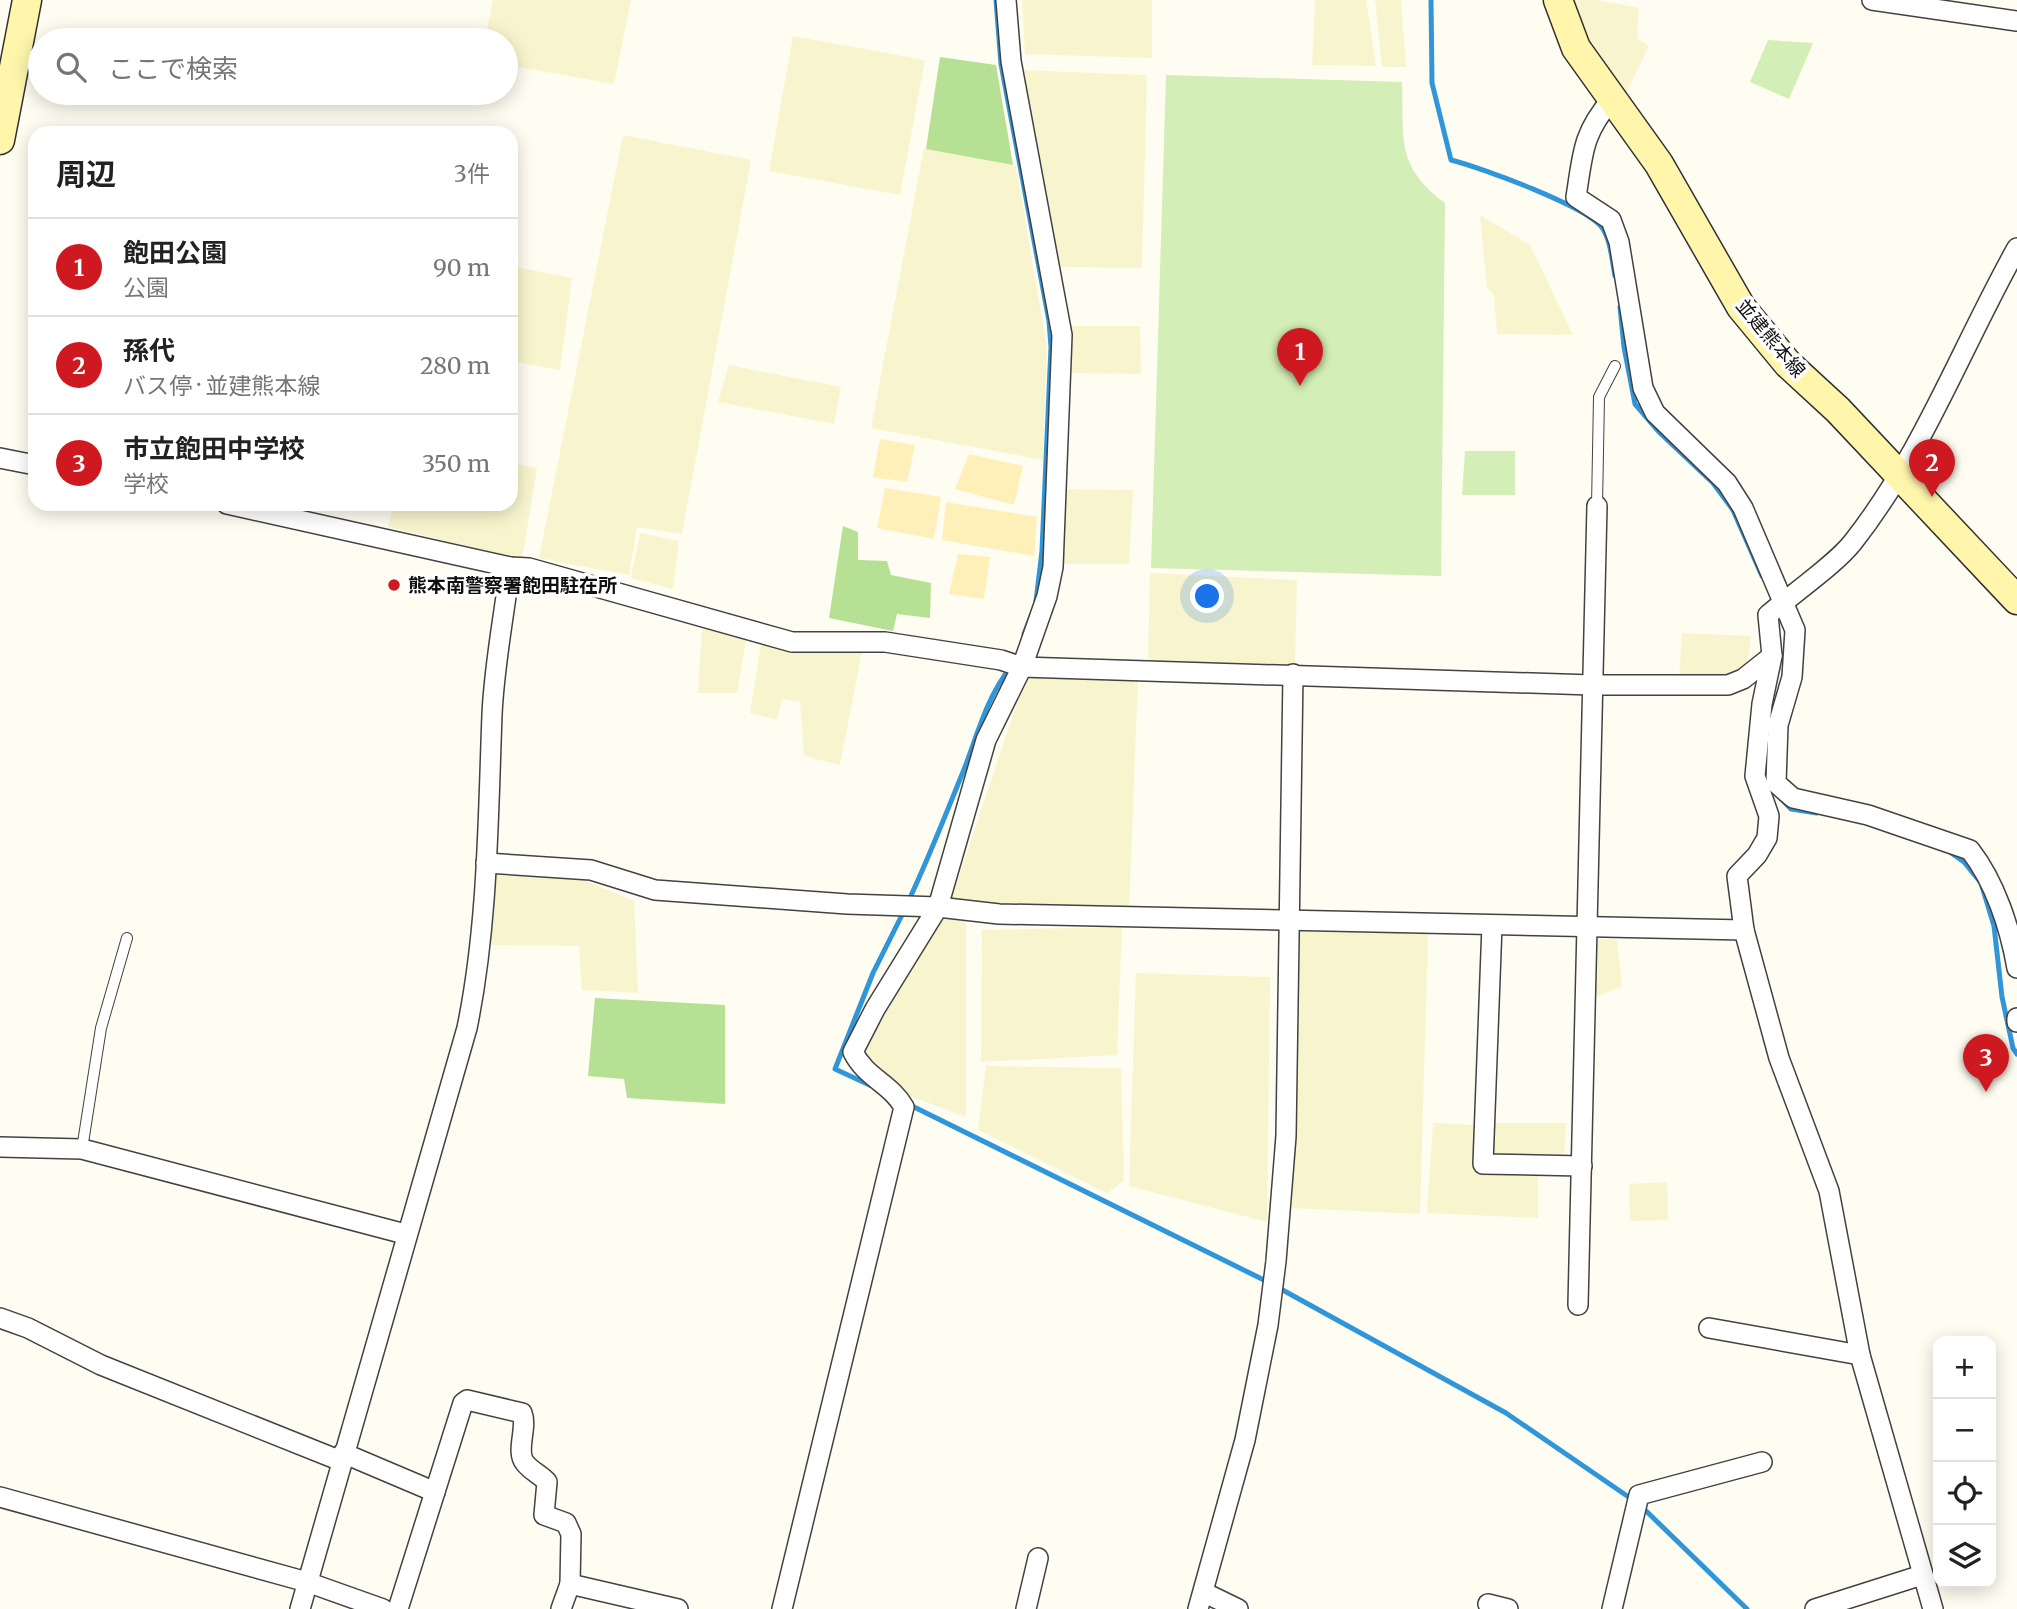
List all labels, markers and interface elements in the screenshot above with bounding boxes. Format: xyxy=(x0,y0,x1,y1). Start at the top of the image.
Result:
search box xyxy=(28,28,518,105)
icon: search xyxy=(52,48,90,86)
text: ここで検索 xyxy=(108,52,238,85)
text: 周辺 xyxy=(56,155,116,193)
text: 3件 xyxy=(454,159,490,188)
text: 飽田公園 xyxy=(123,236,227,269)
text: 1 xyxy=(74,253,84,282)
text: 90 m xyxy=(433,253,490,282)
text: 公園 xyxy=(123,273,169,302)
street label: 並建熊本線 xyxy=(1731,294,1811,382)
pin: 1 xyxy=(1277,328,1323,386)
text: 孫代 xyxy=(123,334,175,367)
text: 2 xyxy=(72,351,86,380)
text: 280 m xyxy=(420,351,490,380)
text: バス停 · 並建熊本線 xyxy=(123,371,321,400)
text: 市立飽田中学校 xyxy=(123,432,305,465)
pin: 2 xyxy=(1909,439,1955,497)
text: 3 xyxy=(72,449,86,478)
text: 350 m xyxy=(422,449,490,478)
text: 学校 xyxy=(123,469,169,498)
place label: 熊本南警察署飽田駐在所 xyxy=(408,573,617,597)
marker: 熊本南警察署飽田駐在所 xyxy=(386,577,402,593)
your location xyxy=(1190,579,1224,613)
pin: 3 xyxy=(1963,1034,2009,1092)
map controls xyxy=(1933,1336,1996,1588)
button: + xyxy=(1933,1336,1996,1399)
button: − xyxy=(1933,1399,1996,1462)
button: locate xyxy=(1933,1462,1996,1525)
button: layers xyxy=(1933,1525,1996,1588)

